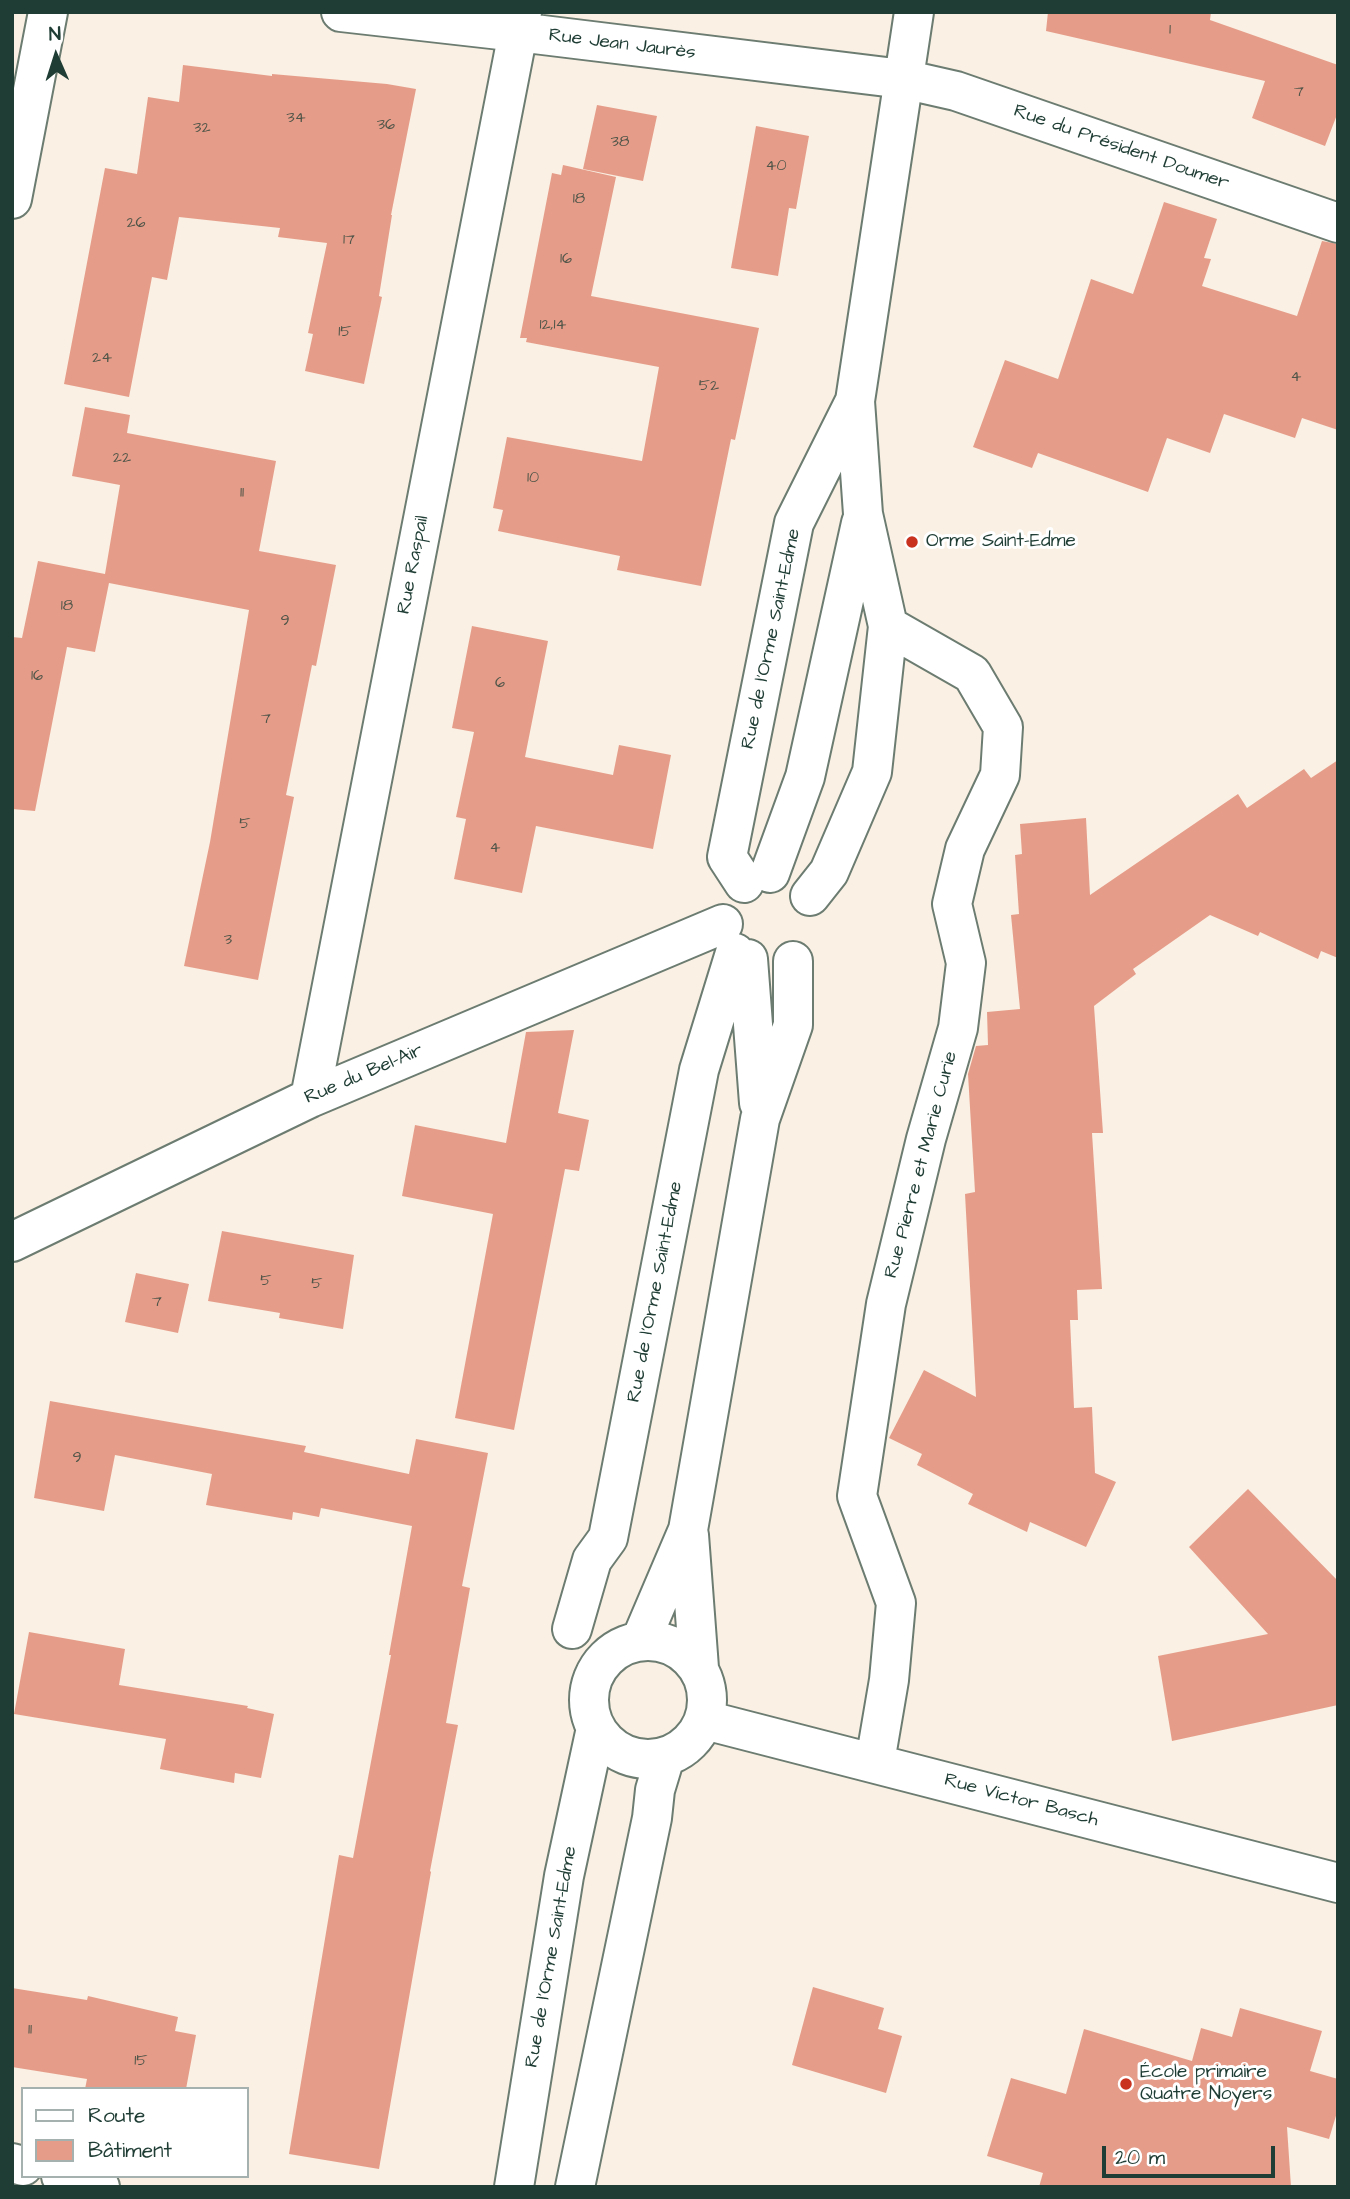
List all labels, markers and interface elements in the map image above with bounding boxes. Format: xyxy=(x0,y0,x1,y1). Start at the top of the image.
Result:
north arrow xyxy=(21,21,91,91)
text: N xyxy=(48,21,62,48)
house number: 1 xyxy=(1169,21,1171,41)
street label: Rue Jean Jaurès xyxy=(547,25,697,65)
house number: 7 xyxy=(1294,83,1304,103)
street label: Rue du Président Doumer xyxy=(1010,100,1232,196)
house number: 34 xyxy=(286,109,306,129)
house number: 36 xyxy=(377,116,395,136)
house number: 32 xyxy=(193,119,211,139)
house number: 38 xyxy=(611,133,629,153)
house number: 40 xyxy=(766,157,786,177)
house number: 18 xyxy=(573,190,585,210)
house number: 26 xyxy=(126,214,146,234)
house number: 17 xyxy=(343,231,355,251)
house number: 16 xyxy=(560,250,572,270)
house number: 12,14 xyxy=(540,316,566,336)
house number: 15 xyxy=(338,323,352,343)
house number: 24 xyxy=(92,349,112,369)
house number: 4 xyxy=(1291,368,1301,388)
house number: 52 xyxy=(699,377,719,397)
house number: 22 xyxy=(113,449,131,469)
house number: 10 xyxy=(527,469,539,489)
house number: 11 xyxy=(240,484,244,504)
street label: Rue Raspail xyxy=(393,514,435,616)
street label: Rue de l'Orme Saint-Edme xyxy=(738,527,806,751)
place label: Orme Saint-Edme xyxy=(926,531,1076,553)
marker: Orme Saint-Edme xyxy=(904,534,920,550)
house number: 18 xyxy=(61,597,73,617)
house number: 9 xyxy=(280,612,290,632)
house number: 16 xyxy=(31,667,43,687)
house number: 6 xyxy=(495,674,505,694)
house number: 7 xyxy=(261,710,271,730)
house number: 5 xyxy=(239,815,251,835)
house number: 4 xyxy=(490,839,500,859)
house number: 3 xyxy=(224,931,232,951)
street label: Rue du Bel-Air xyxy=(301,1040,427,1110)
street label: Rue Pierre et Marie Curie xyxy=(881,1049,963,1281)
street label: Rue de l'Orme Saint-Edme xyxy=(623,1180,689,1404)
house number: 5 xyxy=(260,1272,272,1292)
house number: 5 xyxy=(311,1275,323,1295)
house number: 7 xyxy=(152,1293,162,1313)
house number: 9 xyxy=(72,1449,82,1469)
street label: Rue Victor Basch xyxy=(942,1769,1100,1833)
street label: Rue de l'Orme Saint-Edme xyxy=(521,1844,583,2070)
house number: 11 xyxy=(28,2021,32,2041)
house number: 15 xyxy=(134,2052,148,2072)
place label: École primaire Quatre Noyers xyxy=(1140,2062,1272,2106)
marker: École primaire Quatre Noyers xyxy=(1118,2076,1134,2092)
legend xyxy=(21,2087,248,2178)
text: Route xyxy=(88,2101,145,2130)
scale bar xyxy=(1105,2132,1278,2176)
text: Bâtiment xyxy=(88,2136,172,2165)
text: 20 m xyxy=(1115,2143,1165,2172)

